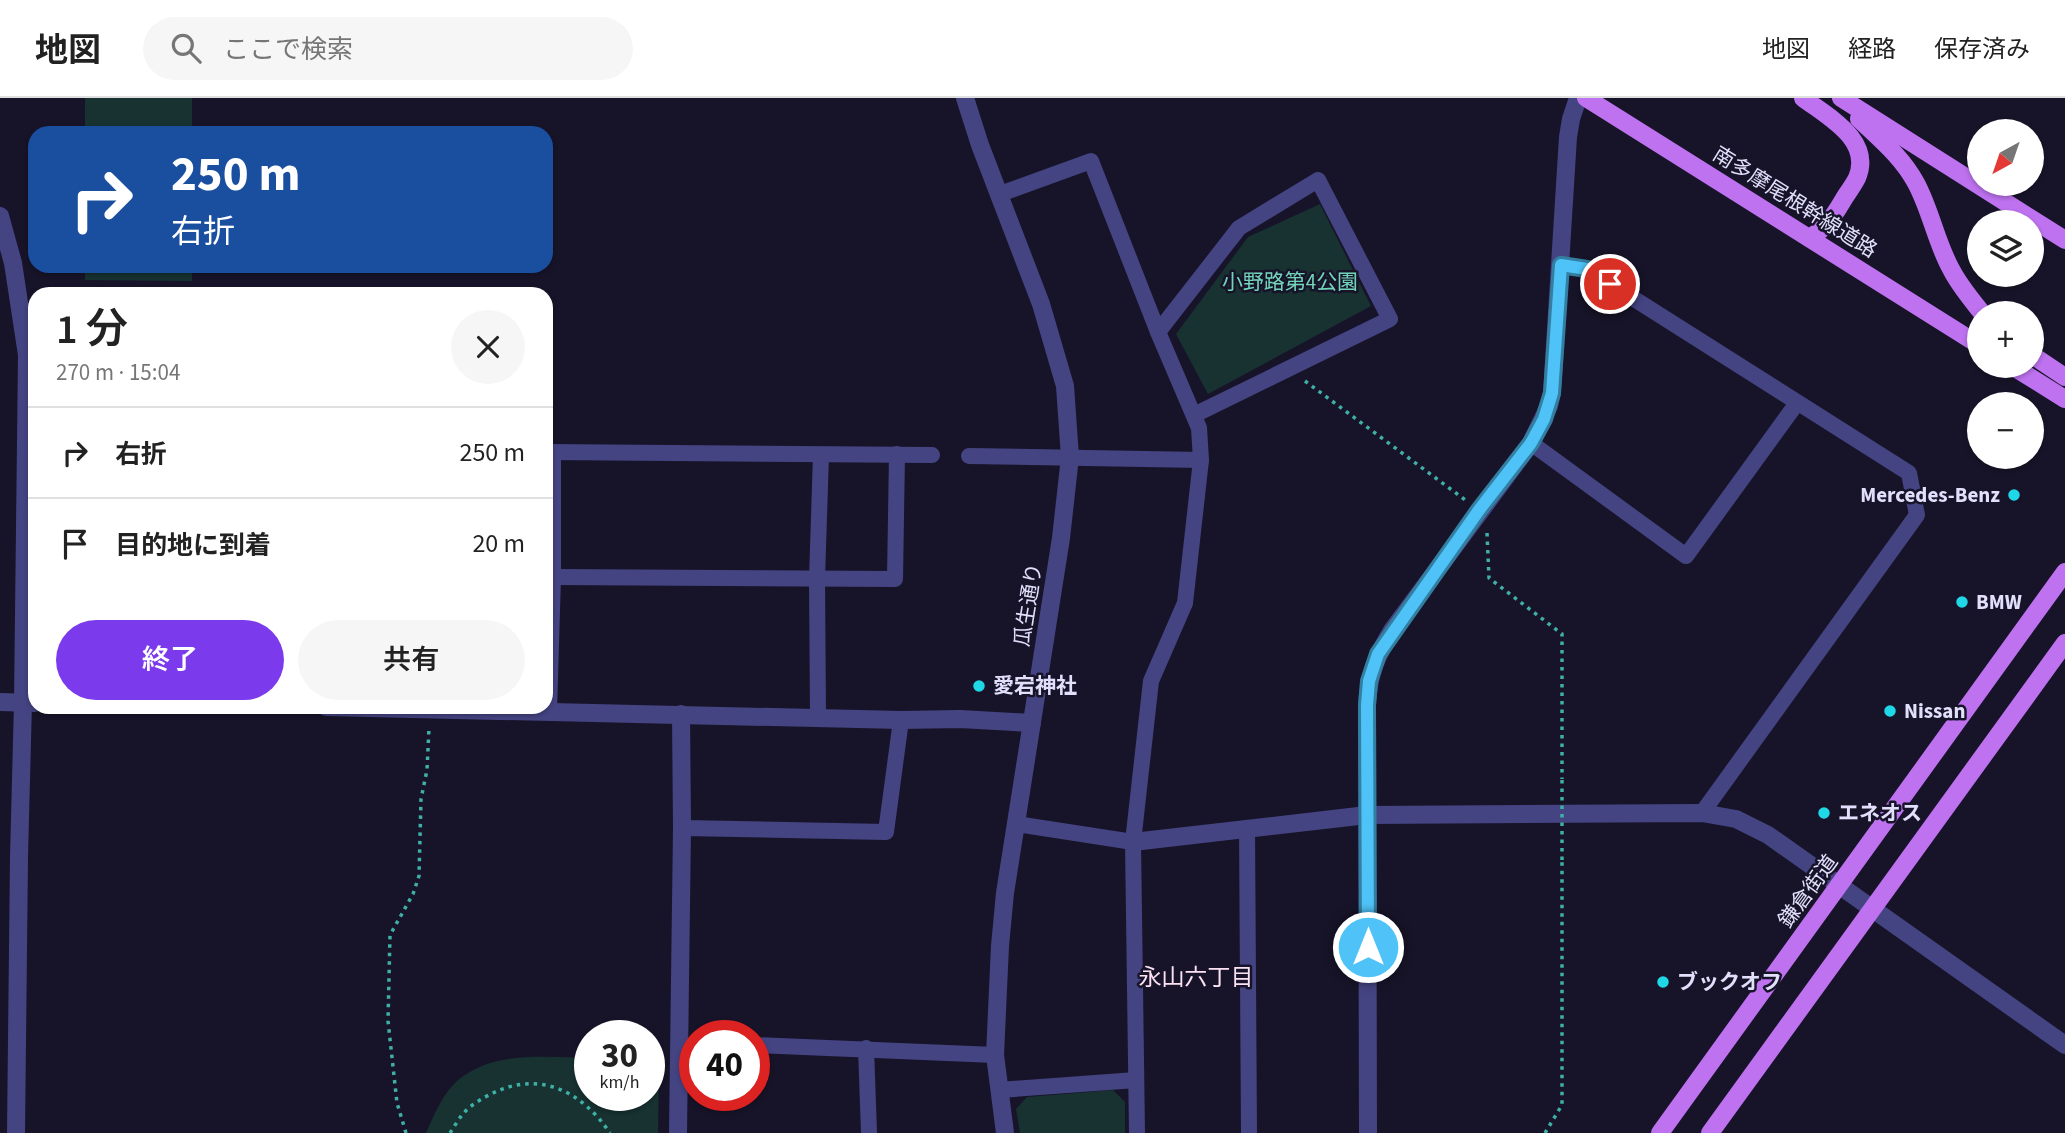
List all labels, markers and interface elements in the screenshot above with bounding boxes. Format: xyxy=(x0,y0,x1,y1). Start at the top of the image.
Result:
search box xyxy=(143,17,633,80)
text: 地図 xyxy=(35,27,101,74)
icon: search xyxy=(167,29,205,67)
text: ここで検索 xyxy=(223,31,353,68)
text: 地図 xyxy=(1762,32,1810,67)
text: 経路 xyxy=(1848,32,1896,67)
text: 保存済み xyxy=(1934,32,2030,67)
north arrow xyxy=(1967,119,2044,196)
map controls xyxy=(1967,119,2044,469)
street label: 南多摩尾根幹線道路 xyxy=(1707,139,1883,265)
text: 250 m xyxy=(171,140,300,210)
icon: right xyxy=(56,154,147,245)
text: 右折 xyxy=(171,209,235,255)
button: layers xyxy=(1967,210,2044,287)
pin xyxy=(1580,254,1640,314)
icon: arrive xyxy=(1591,265,1629,303)
park label: 小野路第4公園 xyxy=(1222,267,1358,297)
text: 1 分 xyxy=(56,300,128,360)
button: + xyxy=(1967,301,2044,378)
button: close xyxy=(451,310,525,384)
text: 270 m · 15:04 xyxy=(56,356,180,389)
button: − xyxy=(1967,392,2044,469)
icon: right xyxy=(56,434,94,472)
text: 250 m xyxy=(459,434,525,471)
text: 右折 xyxy=(115,436,167,473)
place label: Mercedes-Benz xyxy=(1860,480,2000,510)
marker: Mercedes-Benz xyxy=(2006,487,2022,503)
icon: arrive xyxy=(56,525,94,563)
text: 20 m xyxy=(472,525,525,562)
text: 目的地に到着 xyxy=(115,527,271,564)
street label: 瓜生通り xyxy=(1007,561,1049,649)
place label: BMW xyxy=(1976,587,2022,617)
marker: BMW xyxy=(1954,594,1970,610)
button: 終了 xyxy=(56,620,284,700)
button: 共有 xyxy=(298,620,525,700)
place label: 愛宕神社 xyxy=(993,671,1077,701)
marker: 愛宕神社 xyxy=(971,678,987,694)
place label: Nissan xyxy=(1904,696,1965,726)
marker: Nissan xyxy=(1882,703,1898,719)
place label: エネオス xyxy=(1838,798,1922,828)
marker: エネオス xyxy=(1816,805,1832,821)
street label: 鎌倉街道 xyxy=(1771,848,1845,934)
position arrow xyxy=(1331,910,1405,984)
district label: 永山六丁目 xyxy=(1139,961,1254,994)
place label: ブックオフ xyxy=(1677,967,1782,997)
marker: ブックオフ xyxy=(1655,974,1671,990)
speed limit sign: 40 xyxy=(679,1020,770,1111)
text: 30 xyxy=(601,1031,638,1081)
text: km/h xyxy=(600,1070,639,1095)

